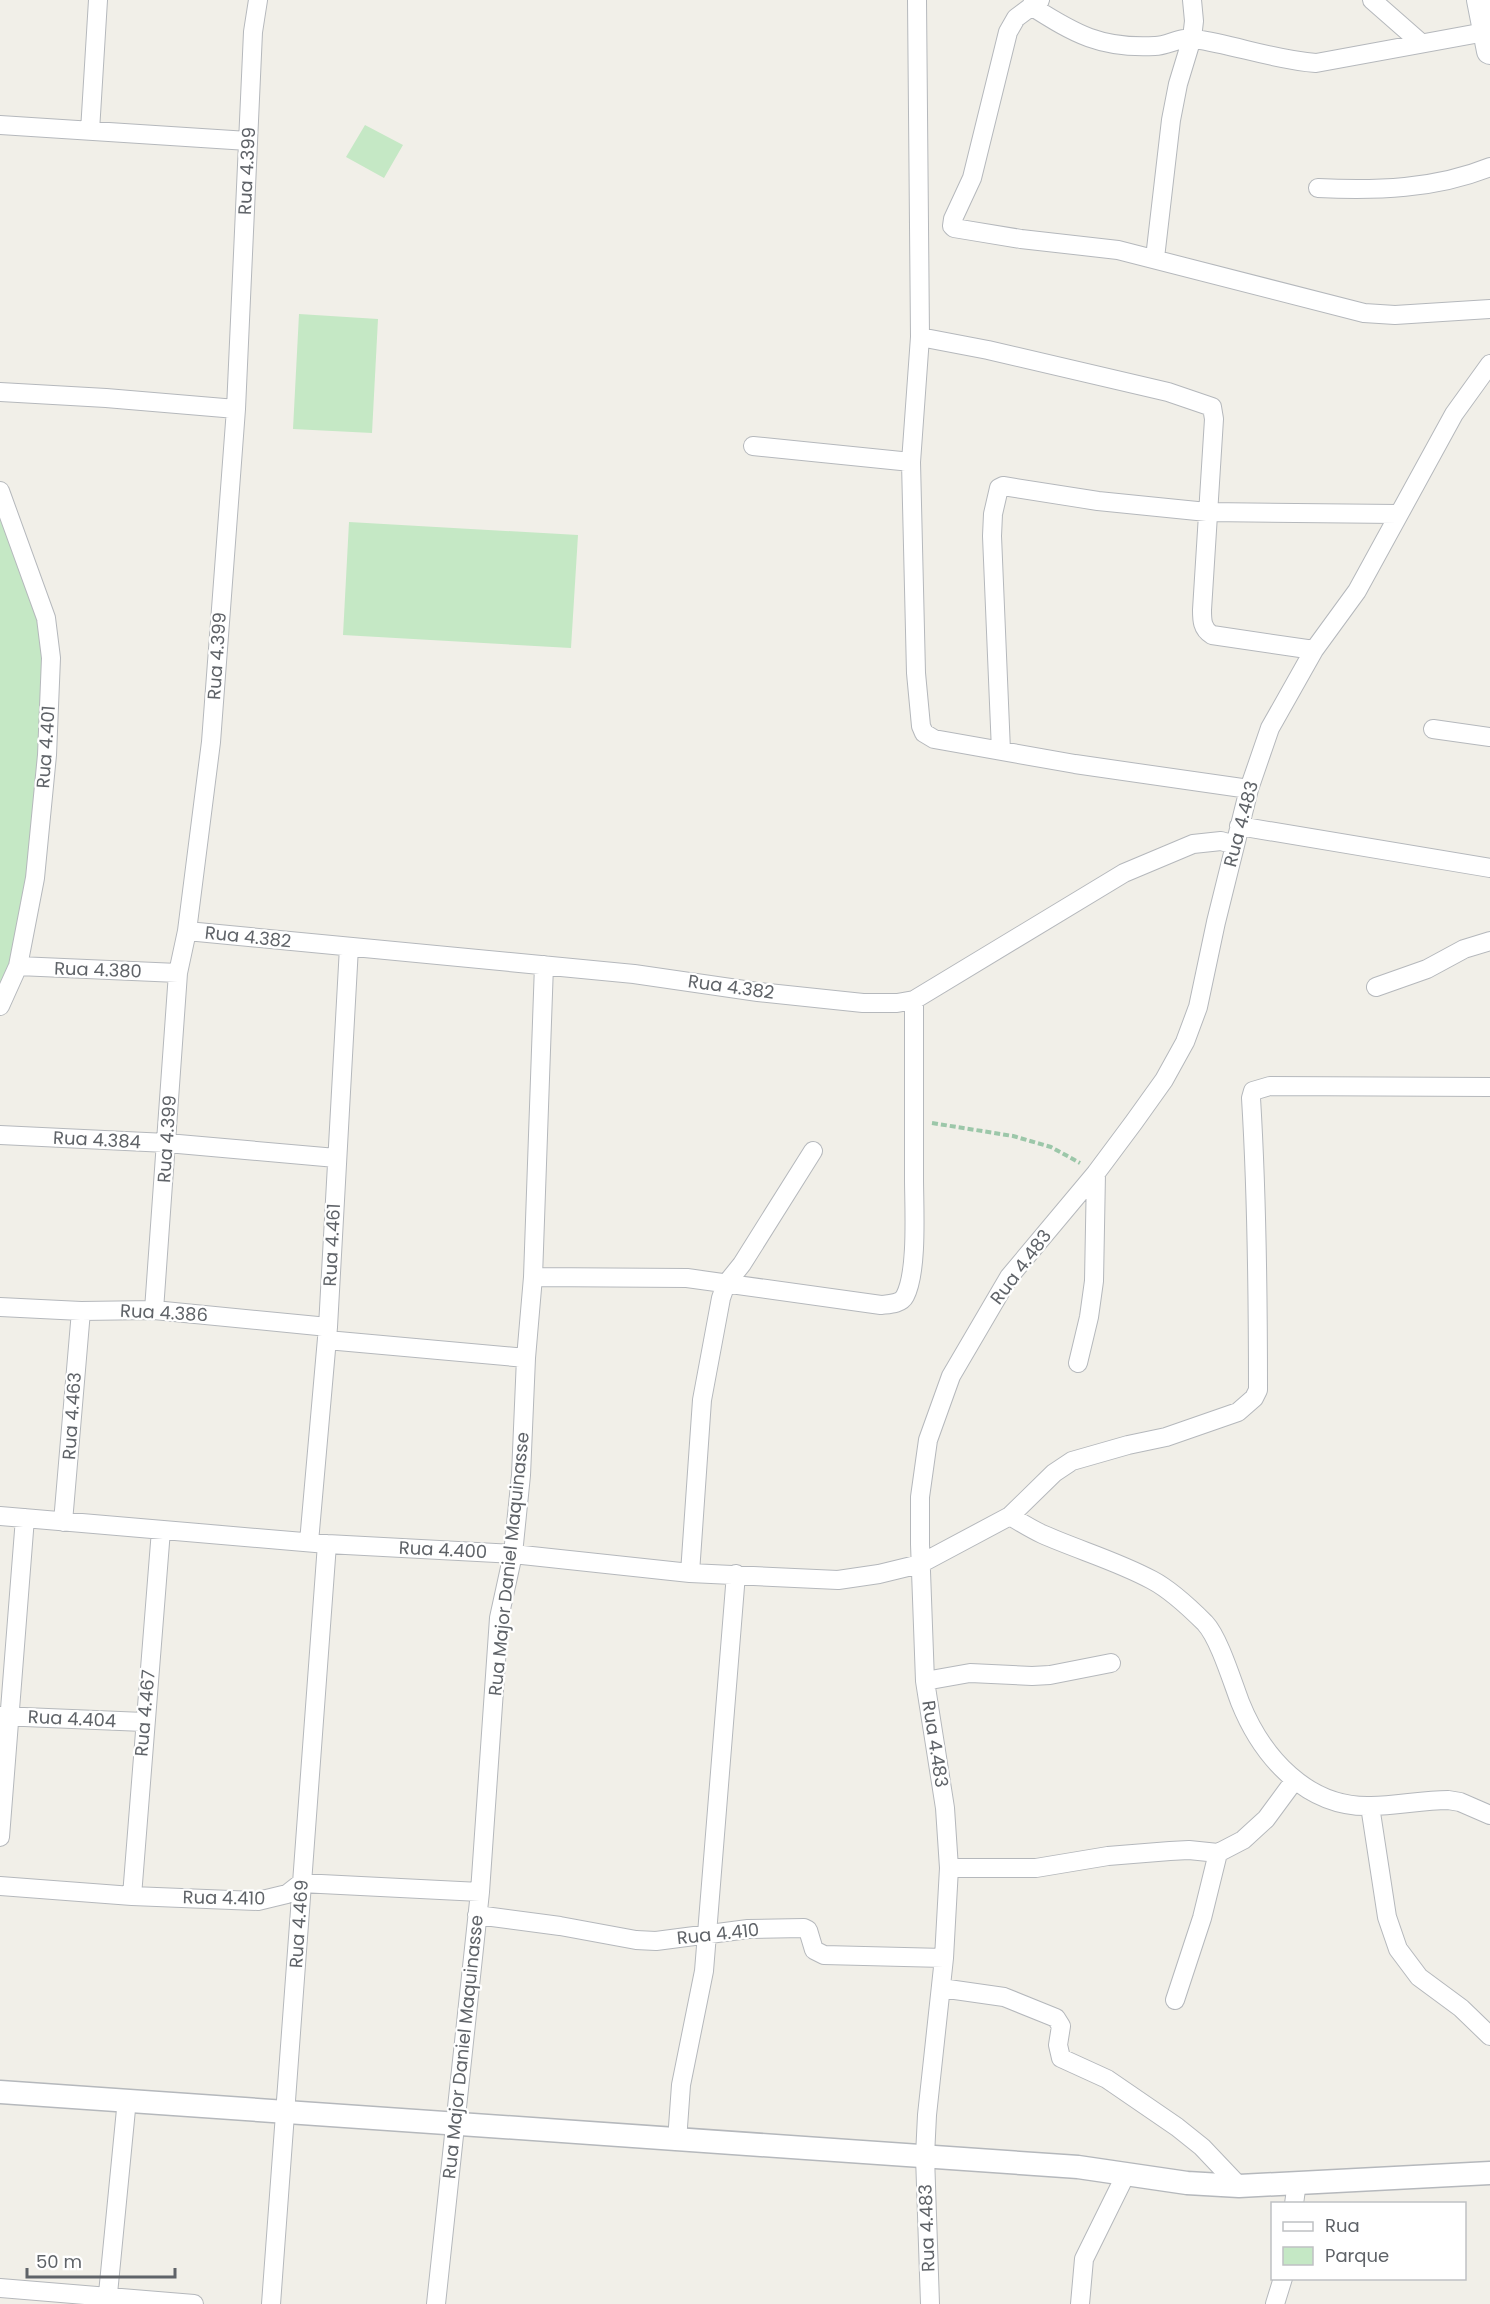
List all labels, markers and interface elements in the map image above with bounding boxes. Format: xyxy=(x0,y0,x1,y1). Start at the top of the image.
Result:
street label: Rua 4.399 xyxy=(232,126,261,215)
street label: Rua 4.399 xyxy=(201,611,232,701)
street label: Rua 4.401 xyxy=(30,705,61,789)
street label: Rua 4.483 xyxy=(1217,778,1264,870)
street label: Rua 4.382 xyxy=(204,920,293,953)
street label: Rua 4.380 xyxy=(54,955,142,984)
street label: Rua 4.382 xyxy=(686,968,776,1005)
street label: Rua 4.399 xyxy=(151,1094,182,1184)
street label: Rua 4.384 xyxy=(53,1125,142,1154)
street label: Rua 4.461 xyxy=(317,1203,346,1287)
street label: Rua 4.483 xyxy=(984,1224,1057,1309)
street label: Rua 4.386 xyxy=(119,1298,209,1327)
street label: Rua 4.463 xyxy=(56,1371,87,1461)
street label: Rua Major Daniel Maquinasse xyxy=(482,1431,535,1697)
street label: Rua 4.400 xyxy=(398,1535,488,1564)
street label: Rua 4.467 xyxy=(128,1668,161,1757)
street label: Rua 4.483 xyxy=(916,1699,955,1789)
street label: Rua 4.404 xyxy=(27,1704,117,1733)
street label: Rua 4.469 xyxy=(283,1879,314,1969)
street label: Rua 4.410 xyxy=(182,1884,266,1911)
street label: Rua Major Daniel Maquinasse xyxy=(436,1914,489,2180)
street label: Rua 4.410 xyxy=(675,1917,760,1950)
street label: Rua 4.483 xyxy=(912,2184,941,2272)
legend xyxy=(1271,2202,1466,2280)
text: Rua xyxy=(1325,2213,1360,2238)
scale bar xyxy=(27,2241,176,2279)
text: Parque xyxy=(1325,2243,1389,2268)
text: 50 m xyxy=(36,2249,82,2274)

